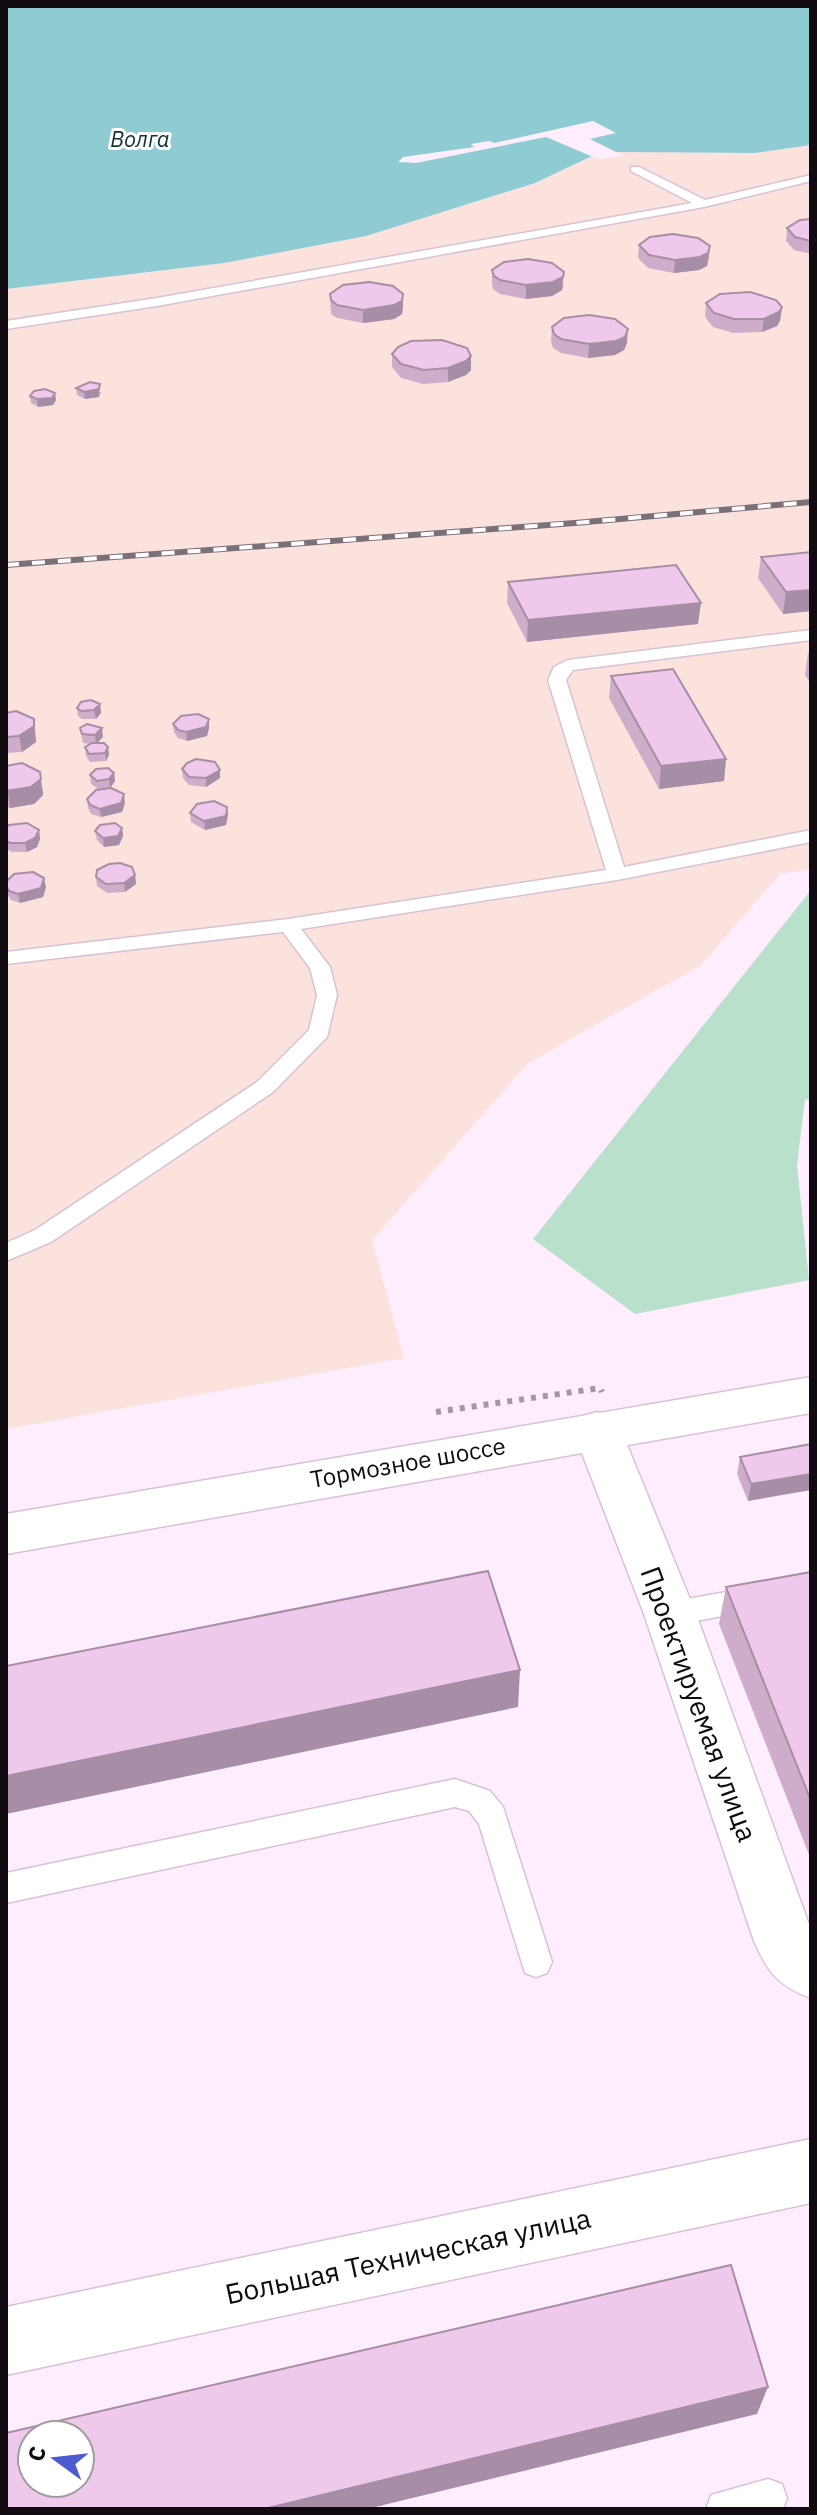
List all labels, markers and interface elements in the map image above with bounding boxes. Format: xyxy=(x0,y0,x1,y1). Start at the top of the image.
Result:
water label: Волга xyxy=(110,124,170,153)
street label: Тормозное шоссе xyxy=(308,1429,508,1495)
street label: Проектируемая улица xyxy=(632,1561,767,1847)
street label: Большая Техническая улица xyxy=(222,2199,594,2312)
north arrow xyxy=(16,2419,96,2499)
text: С xyxy=(20,2443,52,2464)

